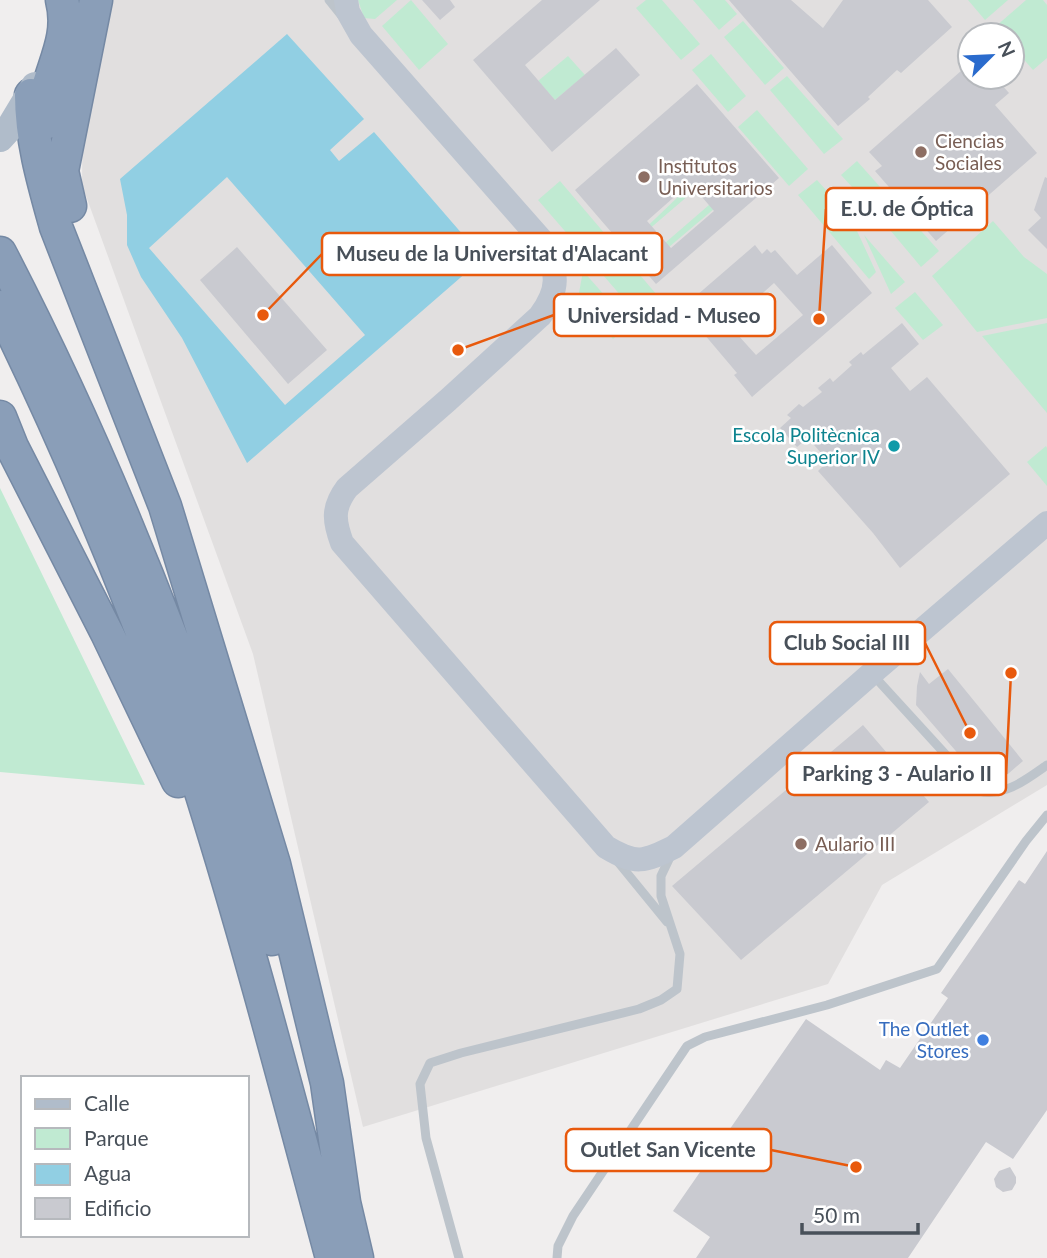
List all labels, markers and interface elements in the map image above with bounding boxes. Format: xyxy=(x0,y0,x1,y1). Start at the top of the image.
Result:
north arrow xyxy=(956,21,1026,91)
text: N xyxy=(994,38,1020,60)
place label: Ciencias Sociales xyxy=(935,129,1004,174)
marker: Ciencias Sociales xyxy=(913,144,929,160)
place label: Institutos Universitarios xyxy=(658,154,773,199)
marker: Institutos Universitarios xyxy=(636,169,652,185)
callout: E.U. de Óptica xyxy=(826,188,987,230)
text: E.U. de Óptica xyxy=(840,195,974,220)
callout: Museu de la Universitat d'Alacant xyxy=(322,233,662,275)
text: Museu de la Universitat d'Alacant xyxy=(336,240,648,265)
callout: Universidad - Museo xyxy=(554,294,775,336)
text: Universidad - Museo xyxy=(567,302,761,327)
place label: Escola Politècnica Superior IV xyxy=(732,423,880,468)
marker: Escola Politècnica Superior IV xyxy=(886,438,902,454)
callout: Club Social III xyxy=(770,622,925,664)
text: Club Social III xyxy=(784,629,910,654)
callout: Parking 3 - Aulario II xyxy=(787,753,1006,795)
text: Parking 3 - Aulario II xyxy=(802,760,992,785)
place label: Aulario III xyxy=(815,832,895,855)
marker: Aulario III xyxy=(793,836,809,852)
place label: The Outlet Stores xyxy=(879,1017,969,1062)
marker: The Outlet Stores xyxy=(975,1032,991,1048)
legend xyxy=(21,1076,248,1237)
text: Calle xyxy=(84,1090,129,1115)
text: Parque xyxy=(84,1125,149,1150)
callout: Outlet San Vicente xyxy=(566,1129,771,1171)
text: Outlet San Vicente xyxy=(580,1136,756,1161)
text: Agua xyxy=(84,1160,131,1185)
scale bar xyxy=(802,1192,918,1236)
text: Edificio xyxy=(84,1195,152,1220)
text: 50 m xyxy=(813,1202,860,1227)

